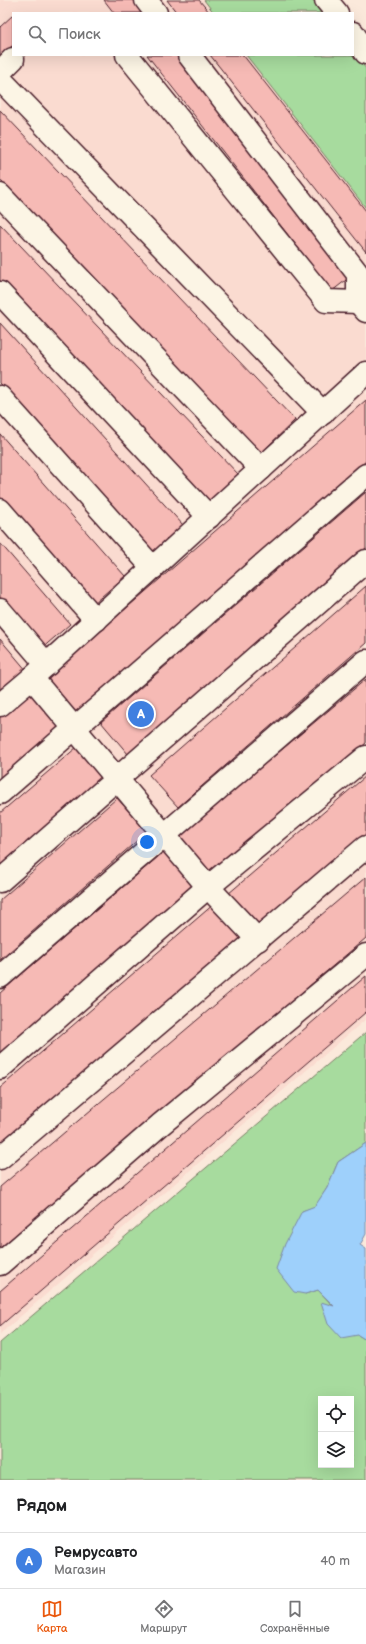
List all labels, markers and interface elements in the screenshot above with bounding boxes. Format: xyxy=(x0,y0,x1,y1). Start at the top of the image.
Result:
search box xyxy=(12,12,354,56)
icon: search xyxy=(26,23,48,45)
text: Поиск xyxy=(58,25,101,44)
pin: A xyxy=(128,699,154,729)
your location xyxy=(137,832,157,852)
map controls xyxy=(318,1396,354,1468)
button: locate xyxy=(318,1396,354,1432)
button: layers xyxy=(318,1432,354,1468)
text: Рядом xyxy=(16,1496,67,1516)
text: Ремрусавто xyxy=(54,1543,137,1562)
text: A xyxy=(25,1553,33,1569)
text: 40 m xyxy=(320,1553,350,1569)
text: Магазин xyxy=(54,1562,106,1578)
tab: Карта xyxy=(36,1598,67,1635)
tab: Маршрут xyxy=(140,1598,187,1635)
tab: Сохранённые xyxy=(260,1598,330,1635)

